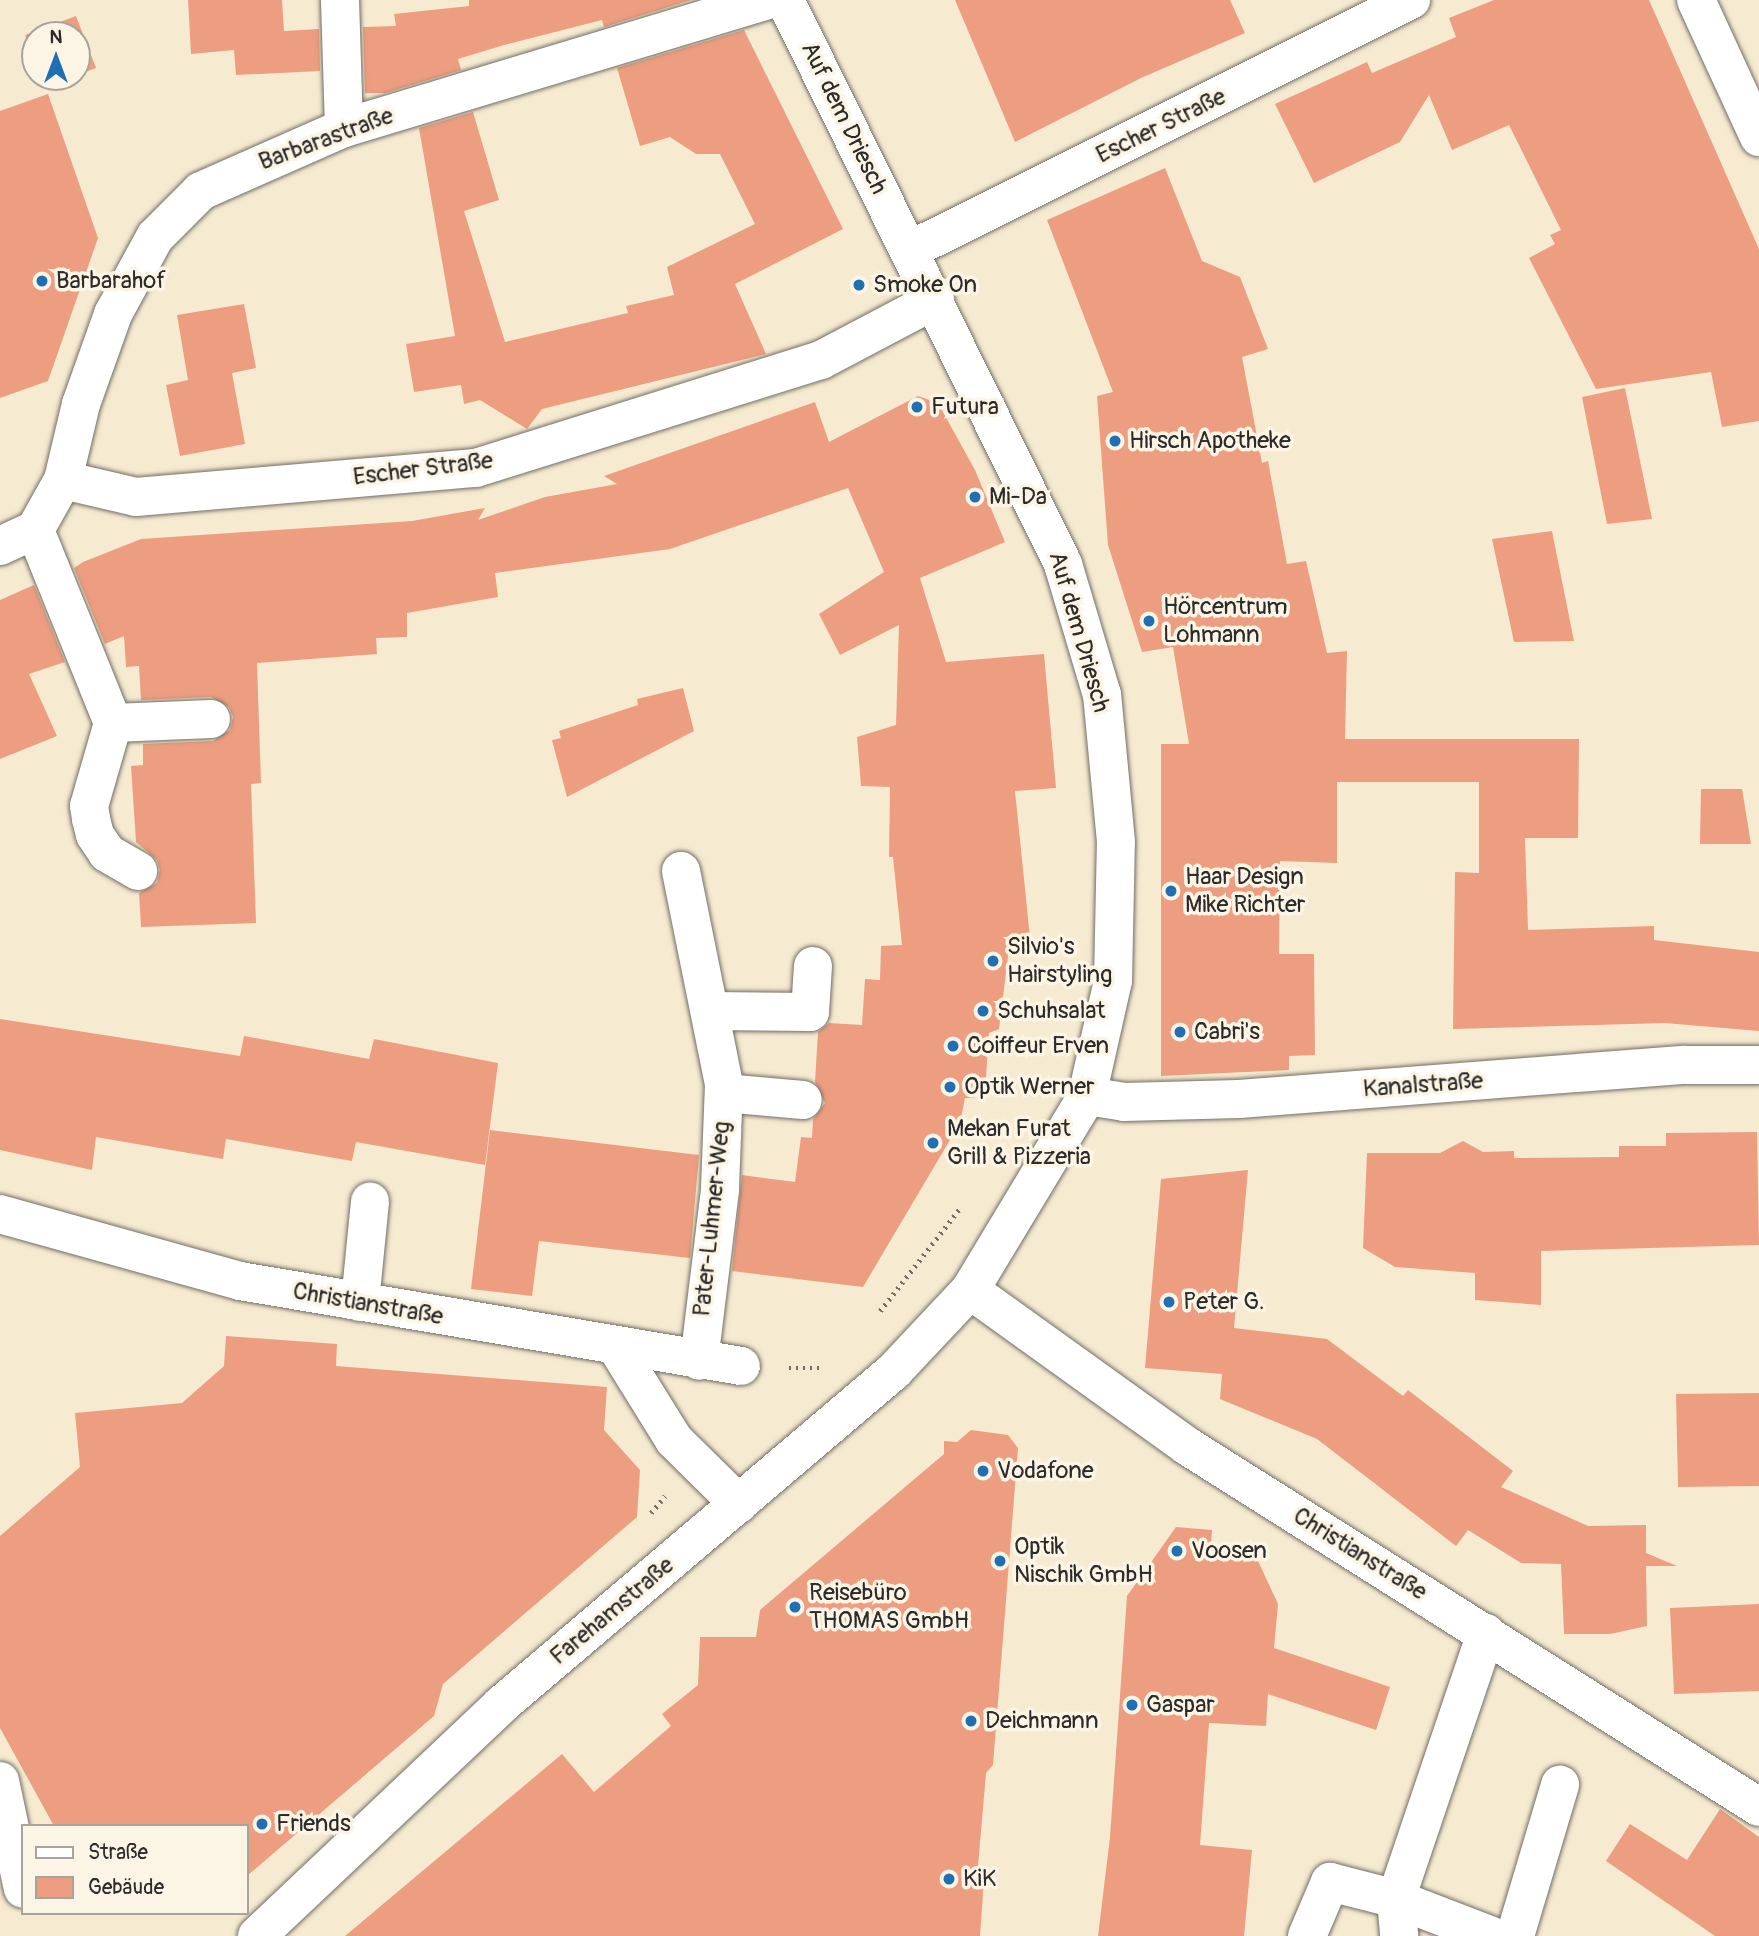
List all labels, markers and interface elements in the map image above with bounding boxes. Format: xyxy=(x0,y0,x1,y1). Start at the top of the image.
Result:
north arrow xyxy=(21,21,91,91)
text: N xyxy=(50,25,62,49)
street label: Auf dem Driesch xyxy=(795,37,893,199)
street label: Escher Straße xyxy=(1092,82,1230,170)
street label: Barbarastraße xyxy=(255,101,397,177)
place label: Barbarahof xyxy=(56,267,166,295)
place label: Smoke On xyxy=(873,271,977,299)
marker: Barbarahof xyxy=(34,273,50,289)
marker: Smoke On xyxy=(851,277,867,293)
place label: Futura xyxy=(931,393,999,421)
marker: Futura xyxy=(909,399,925,415)
place label: Hirsch Apotheke xyxy=(1129,427,1291,455)
marker: Hirsch Apotheke xyxy=(1107,433,1123,449)
street label: Escher Straße xyxy=(351,446,495,492)
place label: Mi-Da xyxy=(989,483,1047,511)
marker: Mi-Da xyxy=(967,489,983,505)
street label: Auf dem Driesch xyxy=(1042,548,1116,716)
place label: Hörcentrum Lohmann xyxy=(1163,593,1288,649)
marker: Hörcentrum Lohmann xyxy=(1141,613,1157,629)
place label: Haar Design Mike Richter xyxy=(1185,863,1305,919)
marker: Haar Design Mike Richter xyxy=(1163,883,1179,899)
place label: Silvio's Hairstyling xyxy=(1007,933,1112,989)
marker: Silvio's Hairstyling xyxy=(985,953,1001,969)
place label: Schuhsalat xyxy=(997,997,1105,1025)
marker: Schuhsalat xyxy=(975,1003,991,1019)
place label: Cabri's xyxy=(1194,1018,1260,1046)
marker: Cabri's xyxy=(1172,1024,1188,1040)
place label: Coiffeur Erven xyxy=(967,1032,1109,1060)
marker: Coiffeur Erven xyxy=(945,1038,961,1054)
street label: Kanalstraße xyxy=(1362,1066,1484,1104)
place label: Optik Werner xyxy=(964,1073,1095,1101)
marker: Optik Werner xyxy=(942,1079,958,1095)
place label: Mekan Furat Grill & Pizzeria xyxy=(947,1115,1091,1171)
street label: Pater-Luhmer-Weg xyxy=(687,1120,737,1318)
marker: Mekan Furat Grill & Pizzeria xyxy=(925,1135,941,1151)
street label: Christianstraße xyxy=(291,1277,445,1331)
place label: Peter G. xyxy=(1183,1288,1265,1316)
marker: Peter G. xyxy=(1161,1294,1177,1310)
place label: Vodafone xyxy=(997,1457,1094,1485)
marker: Vodafone xyxy=(975,1463,991,1479)
street label: Christianstraße xyxy=(1288,1501,1432,1607)
place label: Optik Nischik GmbH xyxy=(1014,1533,1153,1589)
place label: Voosen xyxy=(1191,1537,1267,1565)
marker: Voosen xyxy=(1169,1543,1185,1559)
street label: Farehamstraße xyxy=(544,1551,680,1671)
marker: Optik Nischik GmbH xyxy=(992,1553,1008,1569)
place label: Reisebüro THOMAS GmbH xyxy=(809,1579,969,1635)
marker: Reisebüro THOMAS GmbH xyxy=(787,1599,803,1615)
place label: Gaspar xyxy=(1146,1691,1215,1719)
marker: Gaspar xyxy=(1124,1697,1140,1713)
place label: Deichmann xyxy=(985,1707,1099,1735)
marker: Deichmann xyxy=(963,1713,979,1729)
place label: Friends xyxy=(276,1810,351,1838)
marker: Friends xyxy=(254,1816,270,1832)
legend xyxy=(21,1824,248,1915)
text: Straße xyxy=(88,1839,148,1866)
place label: KiK xyxy=(963,1865,996,1893)
marker: KiK xyxy=(941,1871,957,1887)
text: Gebäude xyxy=(88,1874,164,1901)

